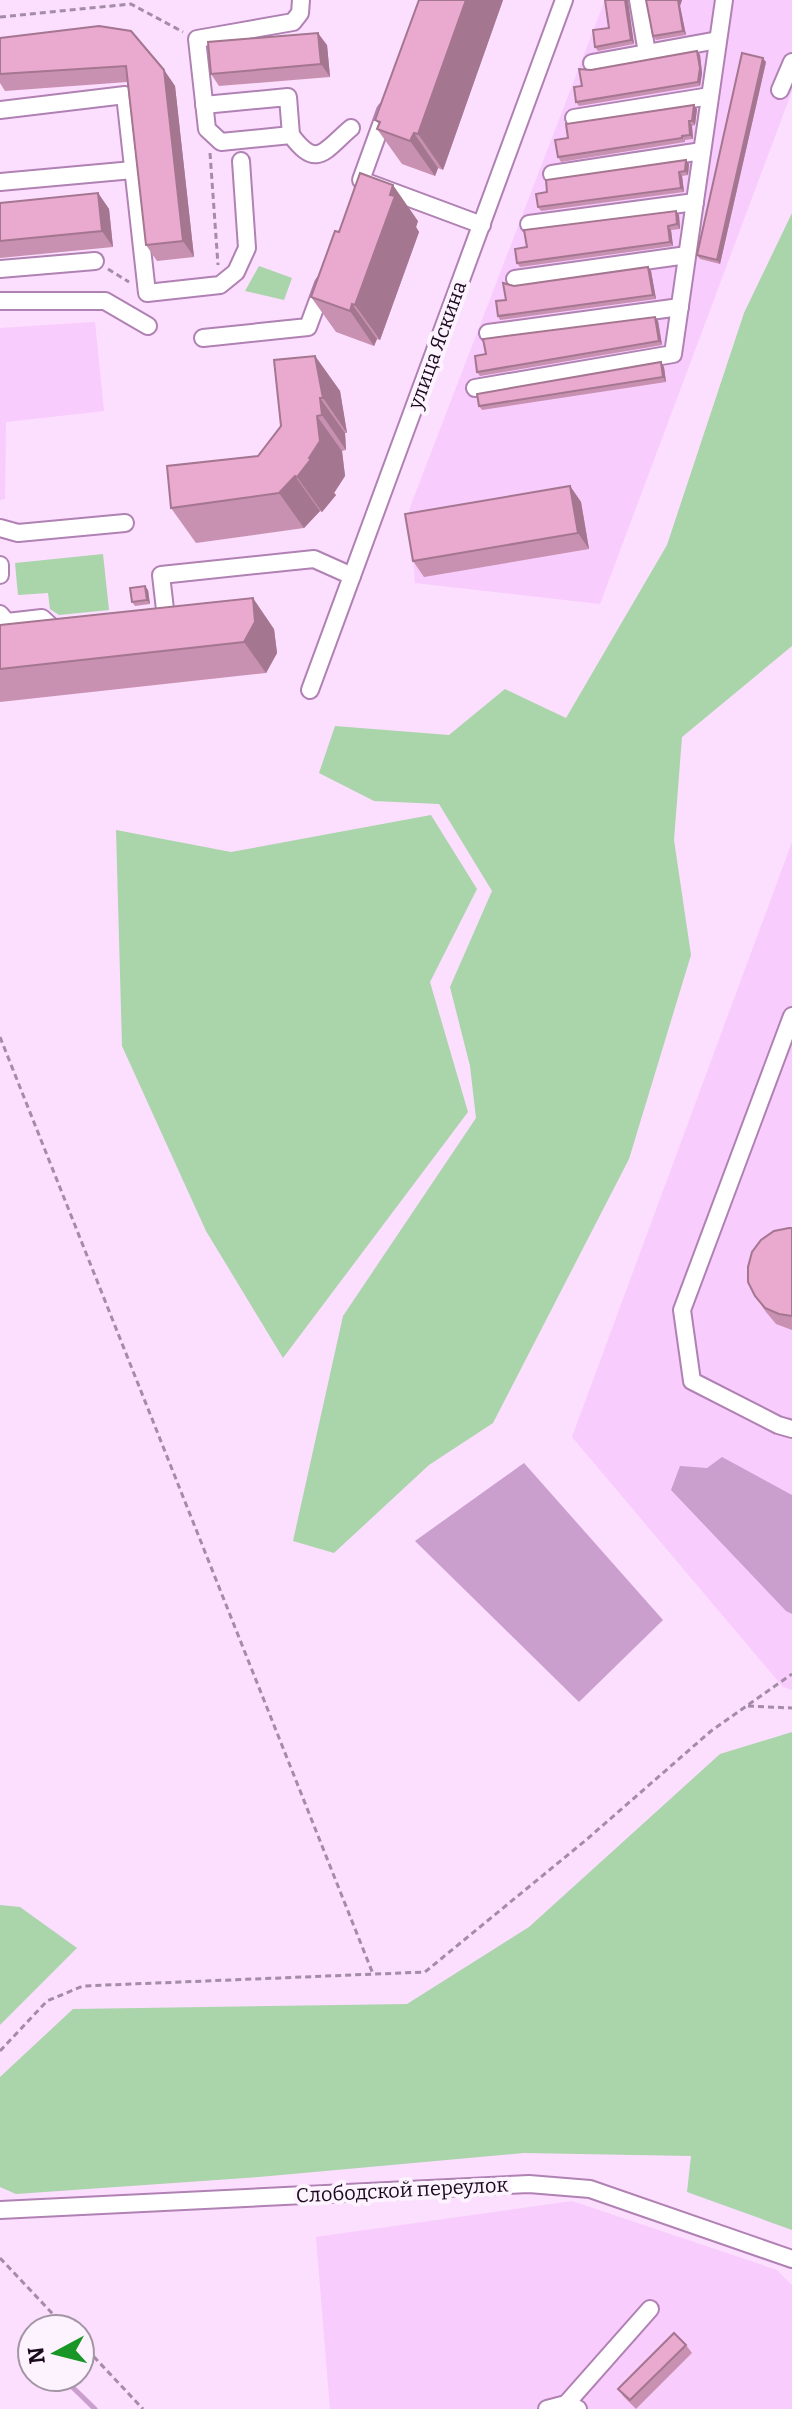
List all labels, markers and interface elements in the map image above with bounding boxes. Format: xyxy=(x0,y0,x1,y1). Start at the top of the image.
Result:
street label: улица Яскина xyxy=(402,278,471,413)
street label: Слободской переулок xyxy=(295,2172,509,2208)
north arrow xyxy=(16,2313,96,2393)
text: N xyxy=(22,2345,51,2365)

